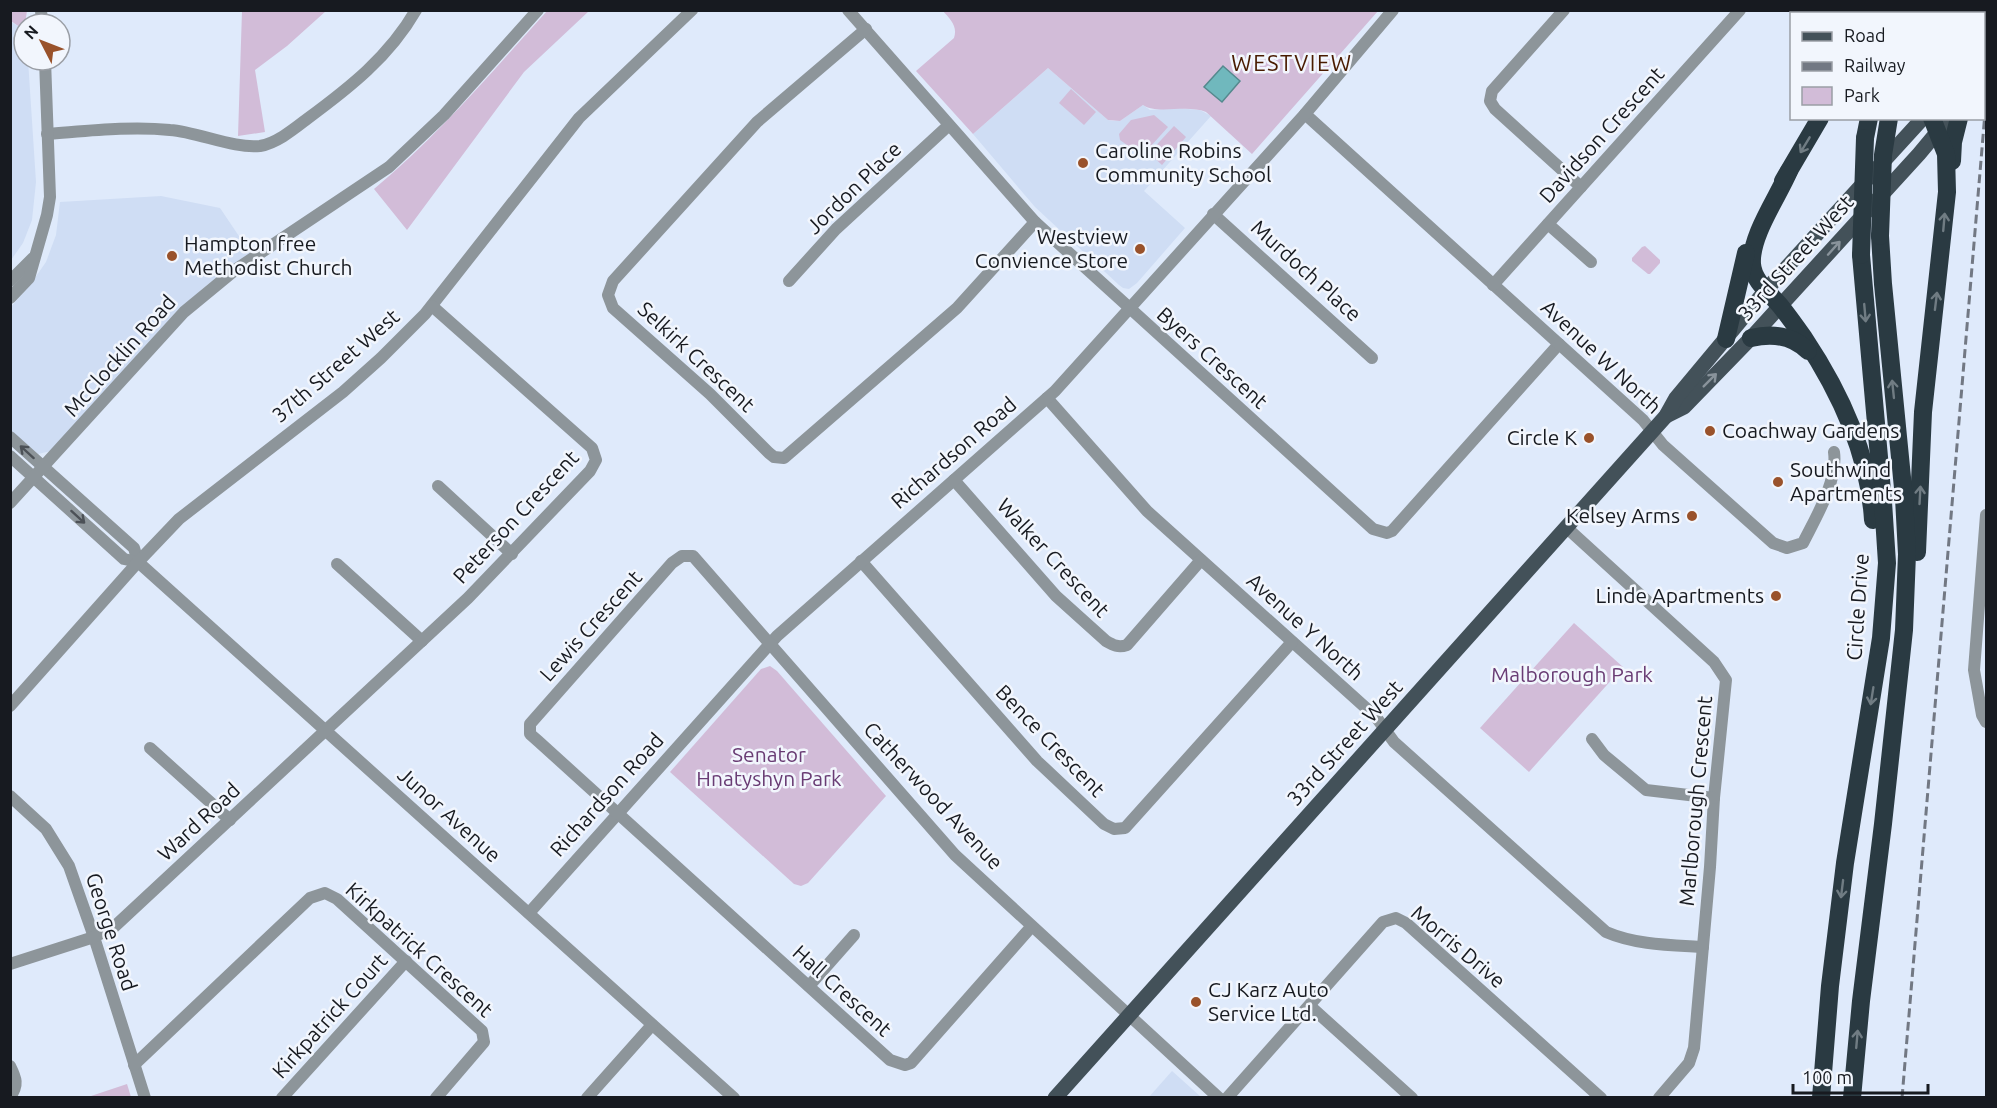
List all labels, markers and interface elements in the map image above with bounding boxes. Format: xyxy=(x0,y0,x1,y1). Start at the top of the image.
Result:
north arrow xyxy=(12,12,72,72)
legend xyxy=(1790,12,1985,120)
text: N xyxy=(20,22,42,42)
text: Road xyxy=(1844,25,1886,45)
district label: WESTVIEW xyxy=(1231,50,1353,75)
text: Railway xyxy=(1844,55,1906,75)
street label: Davidson Crescent xyxy=(1534,61,1669,207)
text: Park xyxy=(1844,85,1880,105)
street label: Jordon Place xyxy=(801,136,906,238)
one-way arrow xyxy=(1798,136,1810,153)
place label: Caroline Robins Community School xyxy=(1095,138,1272,186)
marker: Caroline Robins Community School xyxy=(1076,156,1090,170)
street label: 33rd Street West xyxy=(1733,190,1858,325)
one-way arrow xyxy=(1939,213,1950,232)
street label: Murdoch Place xyxy=(1247,215,1367,326)
place label: Westview Convience Store xyxy=(975,224,1128,272)
place label: Hampton free Methodist Church xyxy=(184,231,352,279)
one-way arrow xyxy=(1827,240,1841,255)
marker: Westview Convience Store xyxy=(1133,242,1147,256)
marker: Hampton free Methodist Church xyxy=(165,249,179,263)
street label: McClocklin Road xyxy=(59,290,180,421)
one-way arrow xyxy=(1931,292,1942,311)
street label: Avenue W North xyxy=(1537,295,1667,418)
street label: Selkirk Crescent xyxy=(634,296,760,416)
street label: Byers Crescent xyxy=(1153,302,1273,413)
one-way arrow xyxy=(1860,302,1871,322)
street label: 37th Street West xyxy=(267,304,404,427)
one-way arrow xyxy=(1703,372,1718,387)
one-way arrow xyxy=(1887,380,1898,400)
street label: Richardson Road xyxy=(886,391,1021,513)
place label: Coachway Gardens xyxy=(1722,418,1899,442)
marker: Coachway Gardens xyxy=(1703,424,1717,438)
place label: Circle K xyxy=(1507,425,1577,449)
marker: Circle K xyxy=(1582,431,1596,445)
one-way arrow xyxy=(20,445,35,459)
street label: Peterson Crescent xyxy=(448,445,583,588)
place label: Southwind Apartments xyxy=(1790,457,1902,505)
marker: Southwind Apartments xyxy=(1771,475,1785,489)
one-way arrow xyxy=(1914,486,1925,506)
street label: Walker Crescent xyxy=(993,493,1115,621)
place label: Kelsey Arms xyxy=(1566,503,1680,527)
marker: Kelsey Arms xyxy=(1685,509,1699,523)
one-way arrow xyxy=(70,510,85,524)
street label: Circle Drive xyxy=(1841,553,1873,661)
street label: Lewis Crescent xyxy=(534,565,646,686)
street label: Avenue Y North xyxy=(1243,568,1369,685)
place label: Linde Apartments xyxy=(1596,583,1764,607)
marker: Linde Apartments xyxy=(1769,589,1783,603)
park label: Malborough Park xyxy=(1491,662,1653,686)
street label: 33rd Street West xyxy=(1282,675,1407,810)
street label: Bence Crescent xyxy=(991,679,1110,801)
one-way arrow xyxy=(1866,686,1877,705)
street label: Marlborough Crescent xyxy=(1674,695,1716,907)
street label: Catherwood Avenue xyxy=(859,717,1008,874)
street label: Richardson Road xyxy=(545,728,668,861)
park label: Senator Hnatyshyn Park xyxy=(696,742,842,790)
street label: Junor Avenue xyxy=(393,762,506,867)
street label: Ward Road xyxy=(152,777,244,865)
street label: George Road xyxy=(82,870,142,994)
street label: Kirkpatrick Crescent xyxy=(341,877,498,1022)
one-way arrow xyxy=(1836,878,1847,898)
street label: Morris Drive xyxy=(1407,900,1510,992)
street label: Hall Crescent xyxy=(788,940,897,1041)
street label: Kirkpatrick Court xyxy=(267,948,392,1083)
place label: CJ Karz Auto Service Ltd. xyxy=(1208,977,1329,1025)
marker: CJ Karz Auto Service Ltd. xyxy=(1189,995,1203,1009)
one-way arrow xyxy=(1852,1030,1863,1050)
scale bar xyxy=(1793,1057,1928,1095)
text: 100 m xyxy=(1802,1067,1852,1087)

